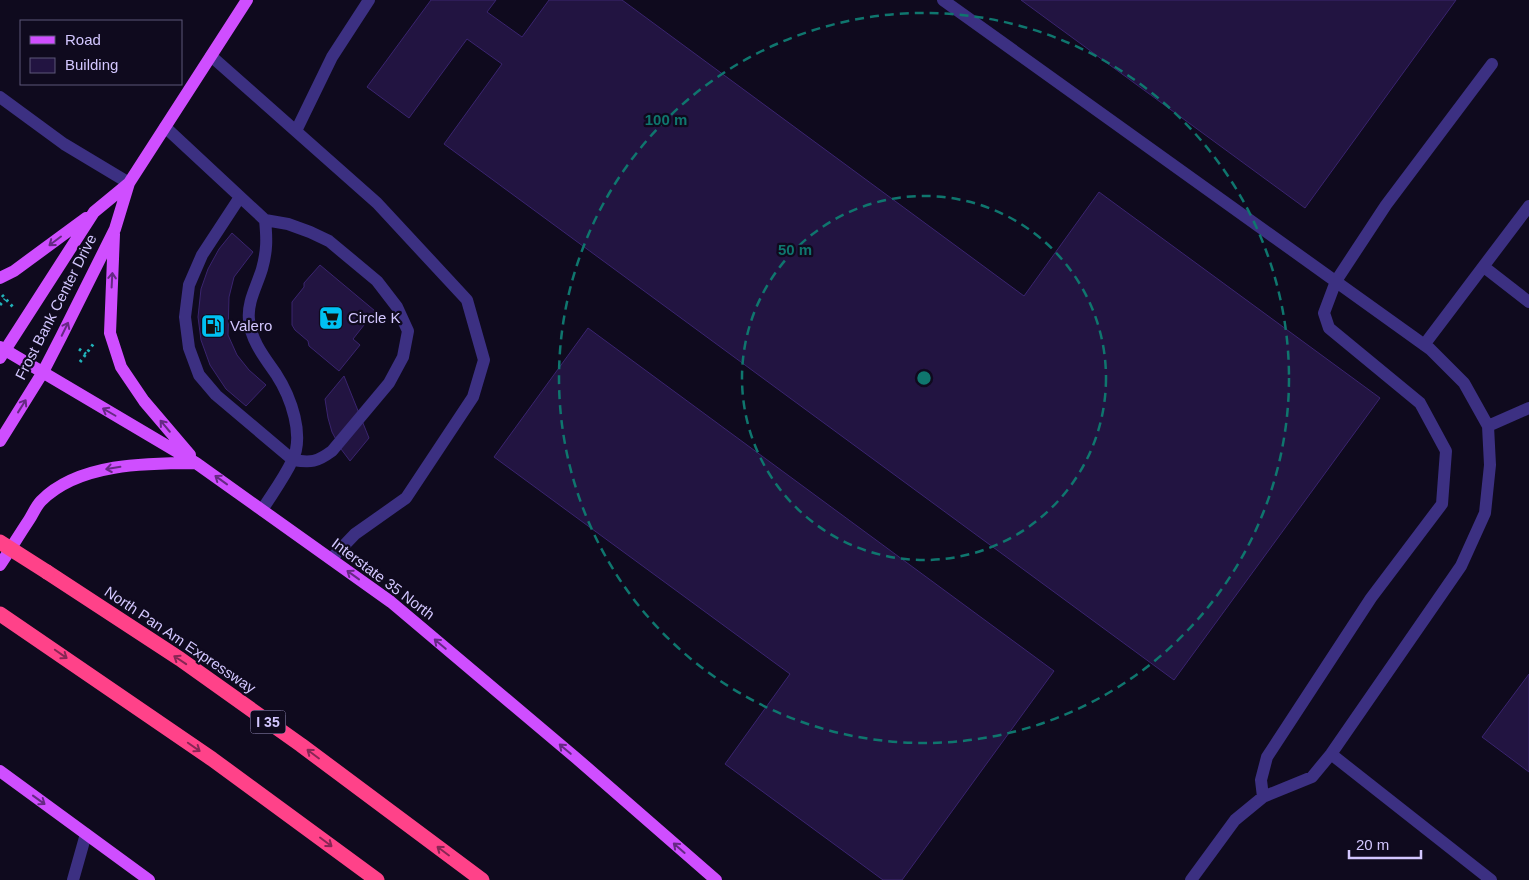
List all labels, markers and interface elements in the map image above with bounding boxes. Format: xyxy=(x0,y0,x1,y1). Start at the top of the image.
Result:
legend xyxy=(20,20,182,85)
text: Road xyxy=(65,31,101,48)
text: Building xyxy=(65,56,118,73)
text: 100 m xyxy=(645,111,687,128)
street label: Frost Bank Center Drive xyxy=(11,231,100,382)
one-way arrow xyxy=(48,236,62,246)
text: 50 m xyxy=(778,241,812,258)
one-way arrow xyxy=(108,272,117,288)
supermarket icon: Circle K xyxy=(318,305,344,331)
place label: Circle K xyxy=(348,309,401,326)
fuel station icon: Valero xyxy=(200,313,226,339)
place label: Valero xyxy=(230,317,272,334)
one-way arrow xyxy=(61,322,70,337)
centre of rings xyxy=(915,369,933,387)
one-way arrow xyxy=(17,400,27,414)
one-way arrow xyxy=(103,406,117,416)
one-way arrow xyxy=(160,420,171,433)
one-way arrow xyxy=(105,464,121,474)
one-way arrow xyxy=(215,475,228,486)
street label: Interstate 35 North xyxy=(329,534,438,623)
one-way arrow xyxy=(346,570,360,580)
street label: North Pan Am Expressway xyxy=(102,583,259,697)
one-way arrow xyxy=(434,638,447,650)
one-way arrow xyxy=(53,649,67,659)
one-way arrow xyxy=(173,655,187,665)
road number: I 35 xyxy=(250,710,286,734)
one-way arrow xyxy=(187,742,201,752)
one-way arrow xyxy=(558,743,571,755)
one-way arrow xyxy=(306,749,320,759)
one-way arrow xyxy=(32,795,46,805)
scale bar xyxy=(1349,828,1422,860)
text: 20 m xyxy=(1356,836,1389,853)
one-way arrow xyxy=(319,837,333,847)
one-way arrow xyxy=(673,843,686,854)
one-way arrow xyxy=(436,846,450,856)

